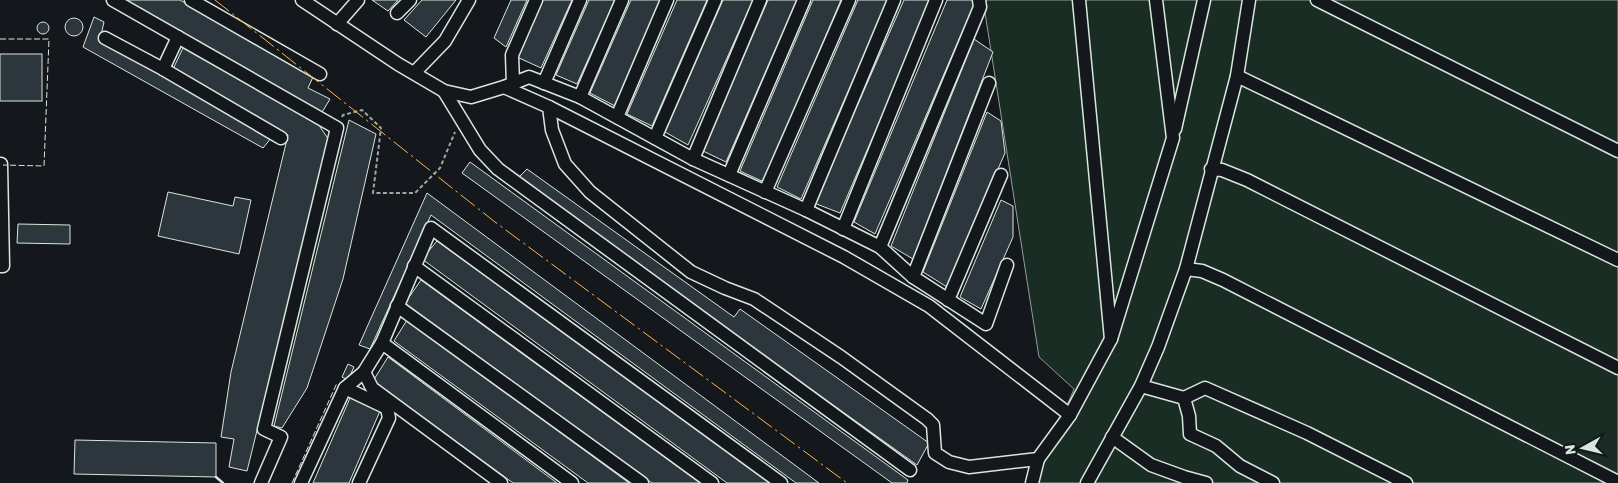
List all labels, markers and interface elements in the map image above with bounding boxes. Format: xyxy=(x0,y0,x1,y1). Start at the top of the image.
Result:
north arrow xyxy=(1558,423,1608,473)
text: N xyxy=(1562,444,1580,456)

